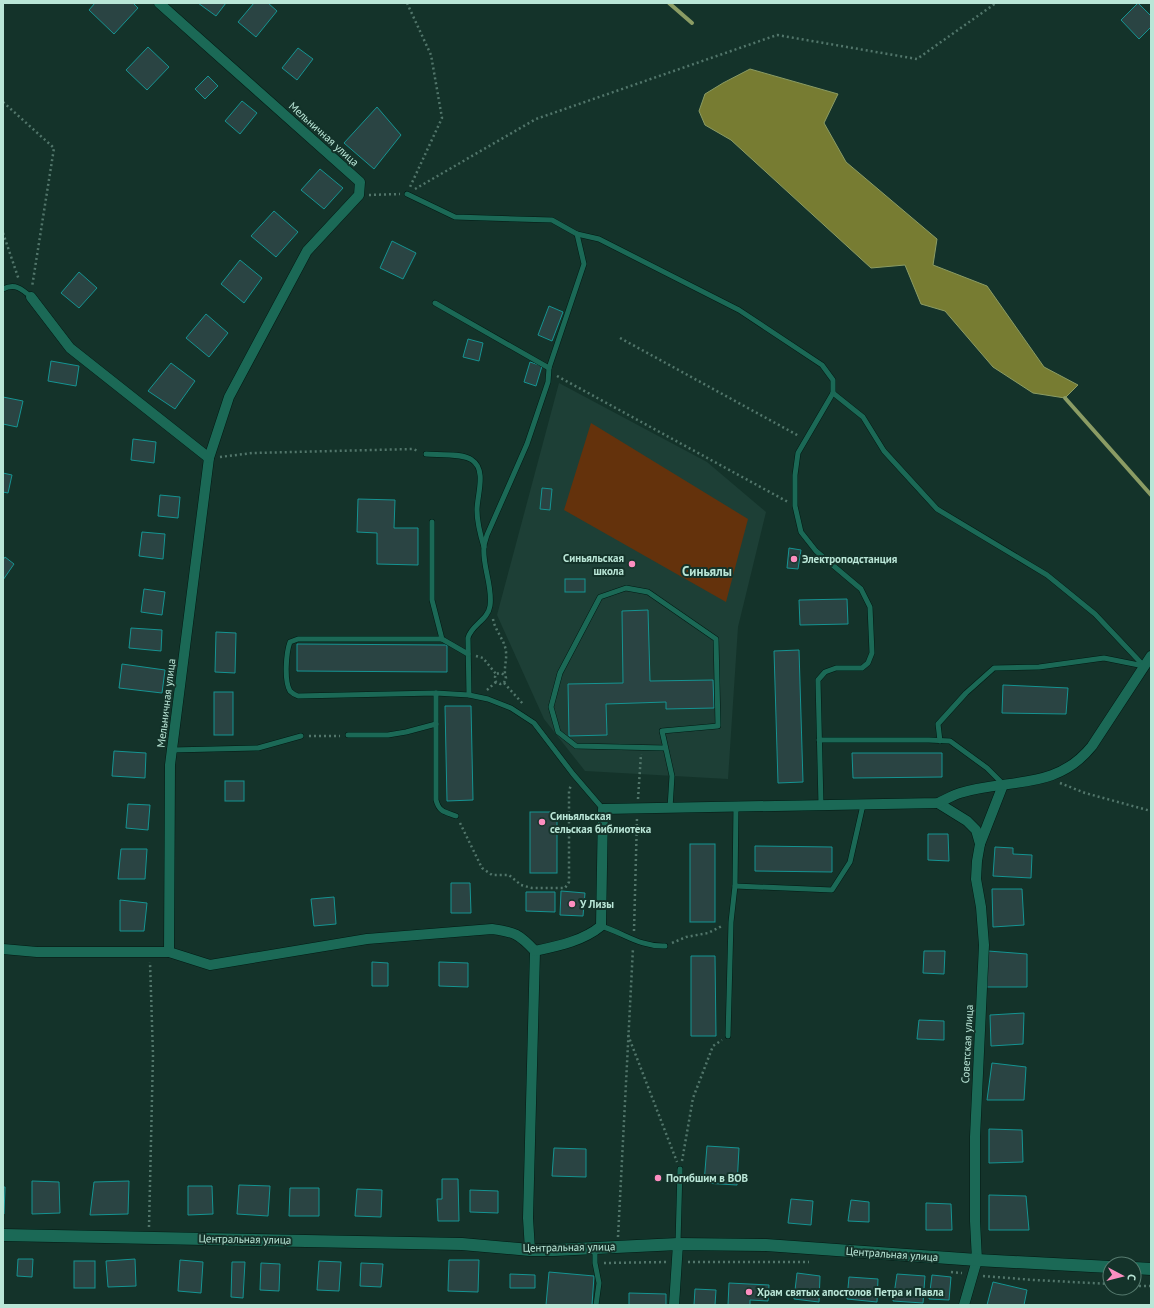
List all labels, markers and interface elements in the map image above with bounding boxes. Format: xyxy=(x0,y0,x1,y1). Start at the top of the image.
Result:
street label: Мельничная улица xyxy=(286,99,362,169)
place label: Синьяльская школа xyxy=(563,551,624,578)
place label: Электроподстанция xyxy=(802,552,897,566)
marker: Электроподстанция xyxy=(789,554,799,564)
marker: Синьяльская школа xyxy=(627,559,637,569)
district label: Синьялы xyxy=(682,563,732,580)
street label: Мельничная улица xyxy=(154,658,178,748)
place label: Синьяльская сельская библиотека xyxy=(550,809,651,836)
marker: Синьяльская сельская библиотека xyxy=(537,817,547,827)
place label: У Лизы xyxy=(579,897,614,911)
marker: У Лизы xyxy=(567,899,577,909)
street label: Советская улица xyxy=(958,1004,976,1084)
place label: Погибшим в ВОВ xyxy=(666,1171,749,1185)
marker: Погибшим в ВОВ xyxy=(653,1173,663,1183)
street label: Центральная улица xyxy=(198,1231,292,1247)
street label: Центральная улица xyxy=(522,1239,616,1255)
street label: Центральная улица xyxy=(845,1244,939,1264)
north arrow xyxy=(1102,1256,1142,1296)
text: С xyxy=(1125,1273,1139,1281)
place label: Храм святых апостолов Петра и Павла xyxy=(757,1285,944,1299)
marker: Храм святых апостолов Петра и Павла xyxy=(744,1287,754,1297)

